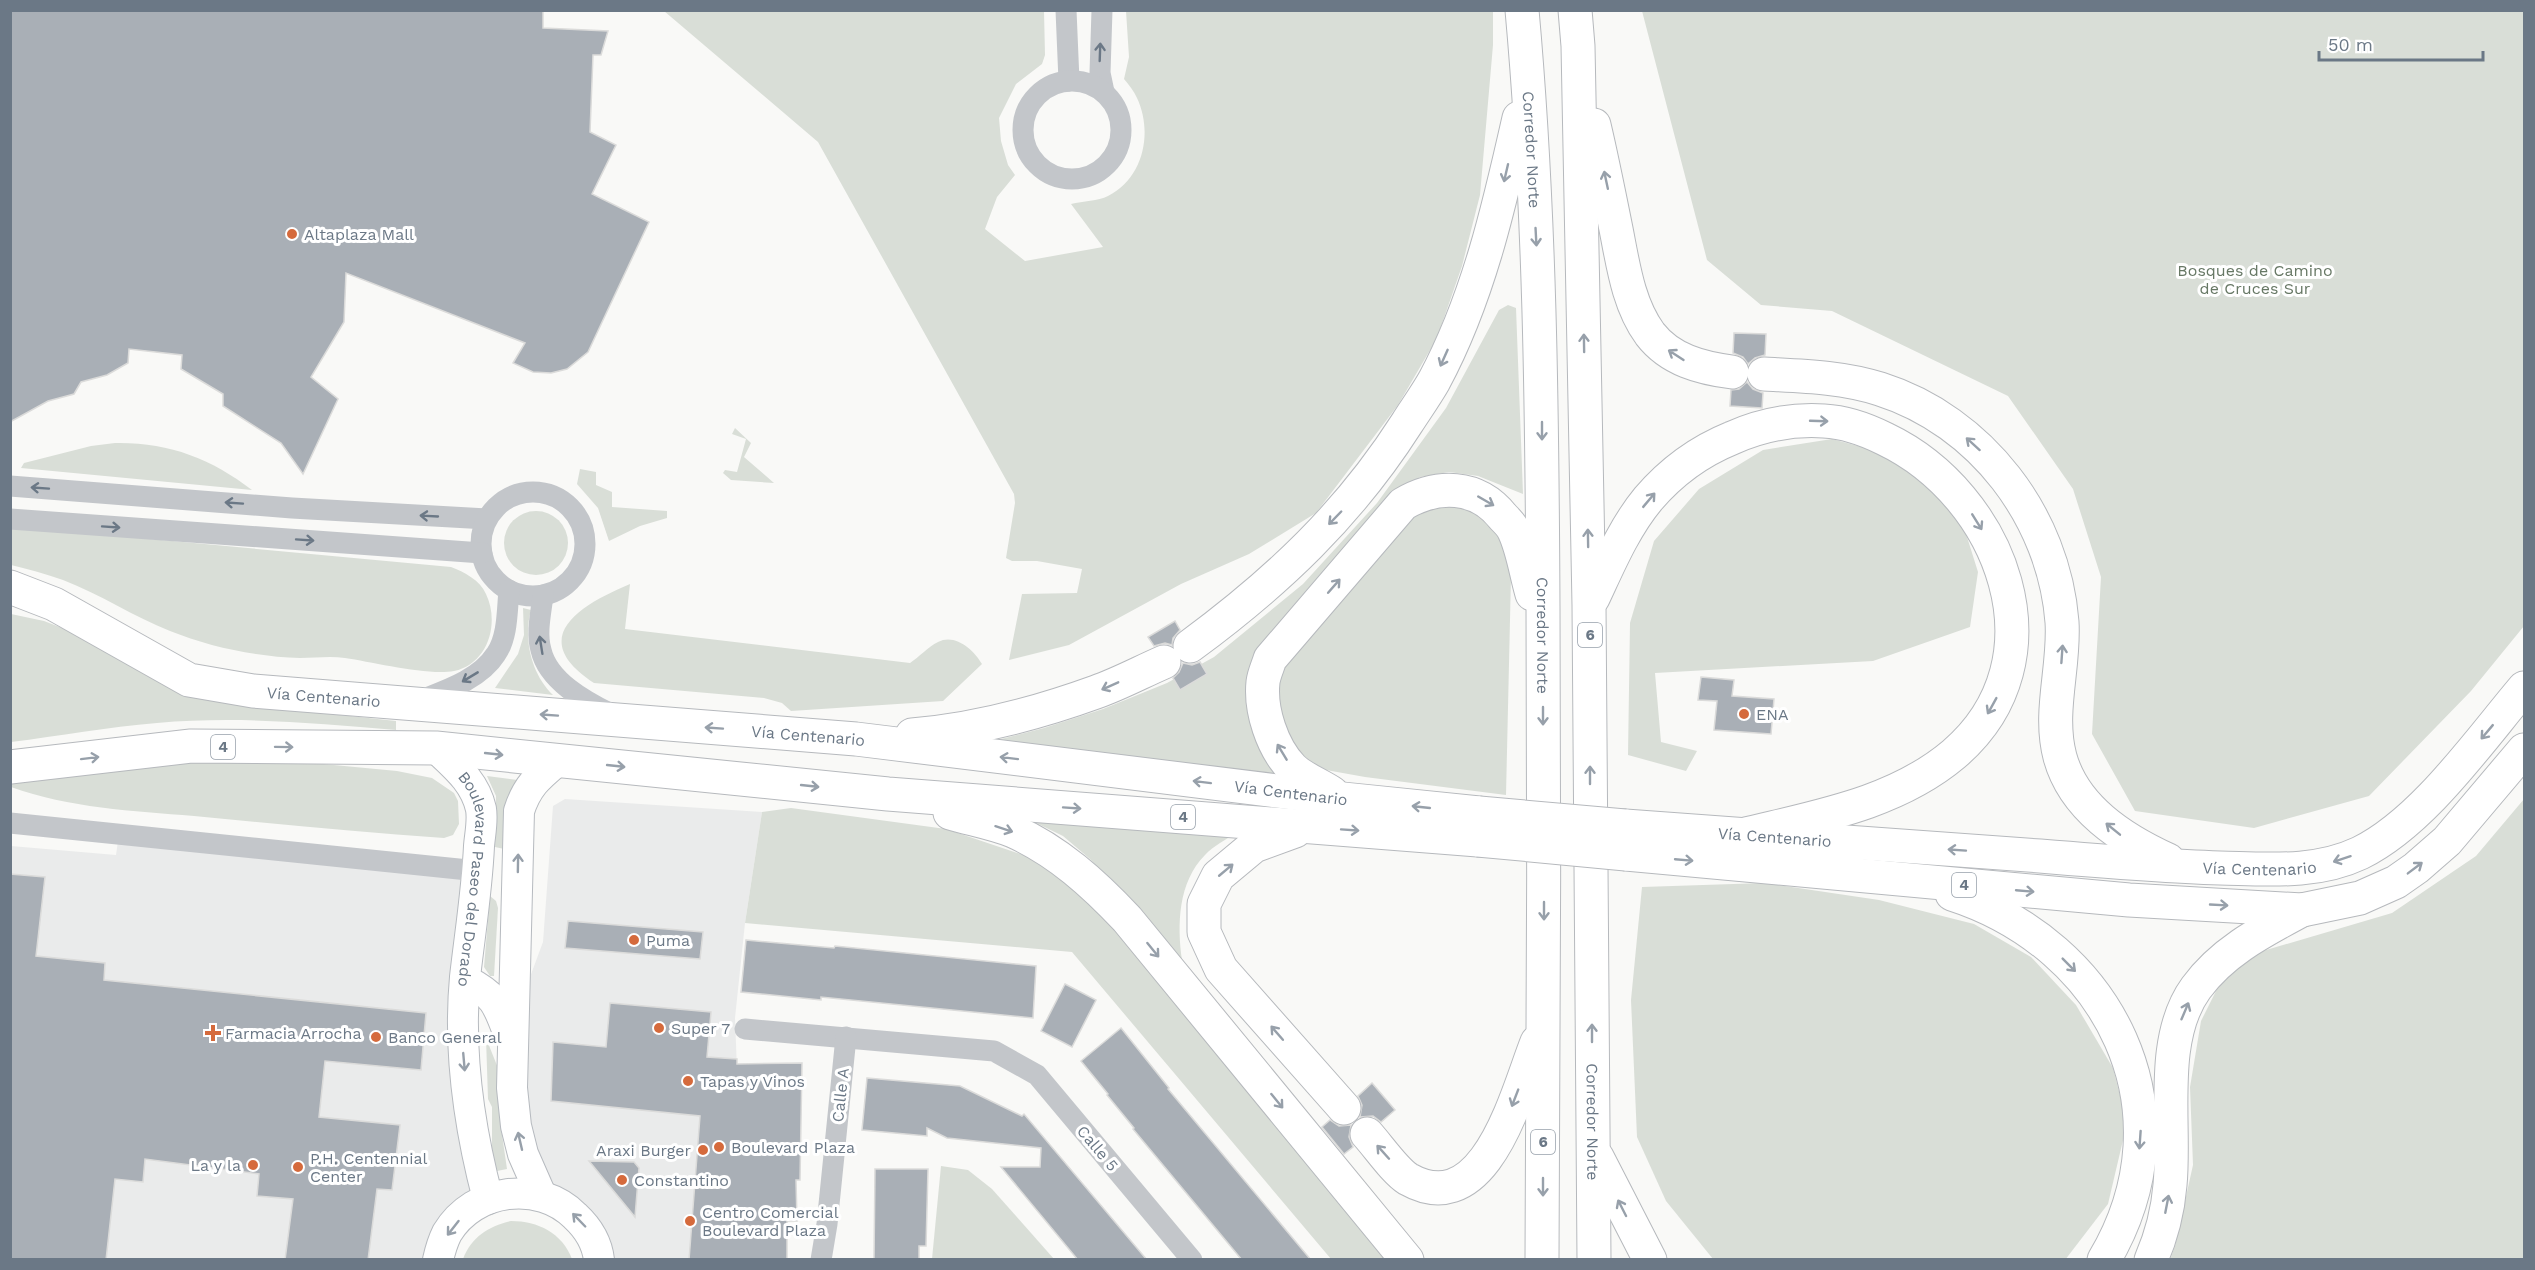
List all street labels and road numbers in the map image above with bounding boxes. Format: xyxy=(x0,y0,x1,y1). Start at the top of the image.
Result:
street label: Corredor Norte xyxy=(1519,91,1544,209)
street label: Corredor Norte xyxy=(1533,577,1552,694)
road number: 6 xyxy=(1578,623,1602,647)
street label: Vía Centenario xyxy=(266,683,381,711)
street label: Vía Centenario xyxy=(751,722,866,750)
road number: 4 xyxy=(211,735,235,759)
street label: Boulevard Paseo del Dorado xyxy=(454,768,491,988)
street label: Vía Centenario xyxy=(1233,777,1349,809)
road number: 4 xyxy=(1171,805,1195,829)
street label: Vía Centenario xyxy=(1717,824,1832,851)
street label: Vía Centenario xyxy=(2202,857,2318,879)
road number: 4 xyxy=(1952,873,1976,897)
street label: Corredor Norte xyxy=(1582,1063,1602,1180)
street label: Calle A xyxy=(828,1067,853,1123)
street label: Calle 5 xyxy=(1073,1122,1122,1175)
road number: 6 xyxy=(1531,1130,1555,1154)

